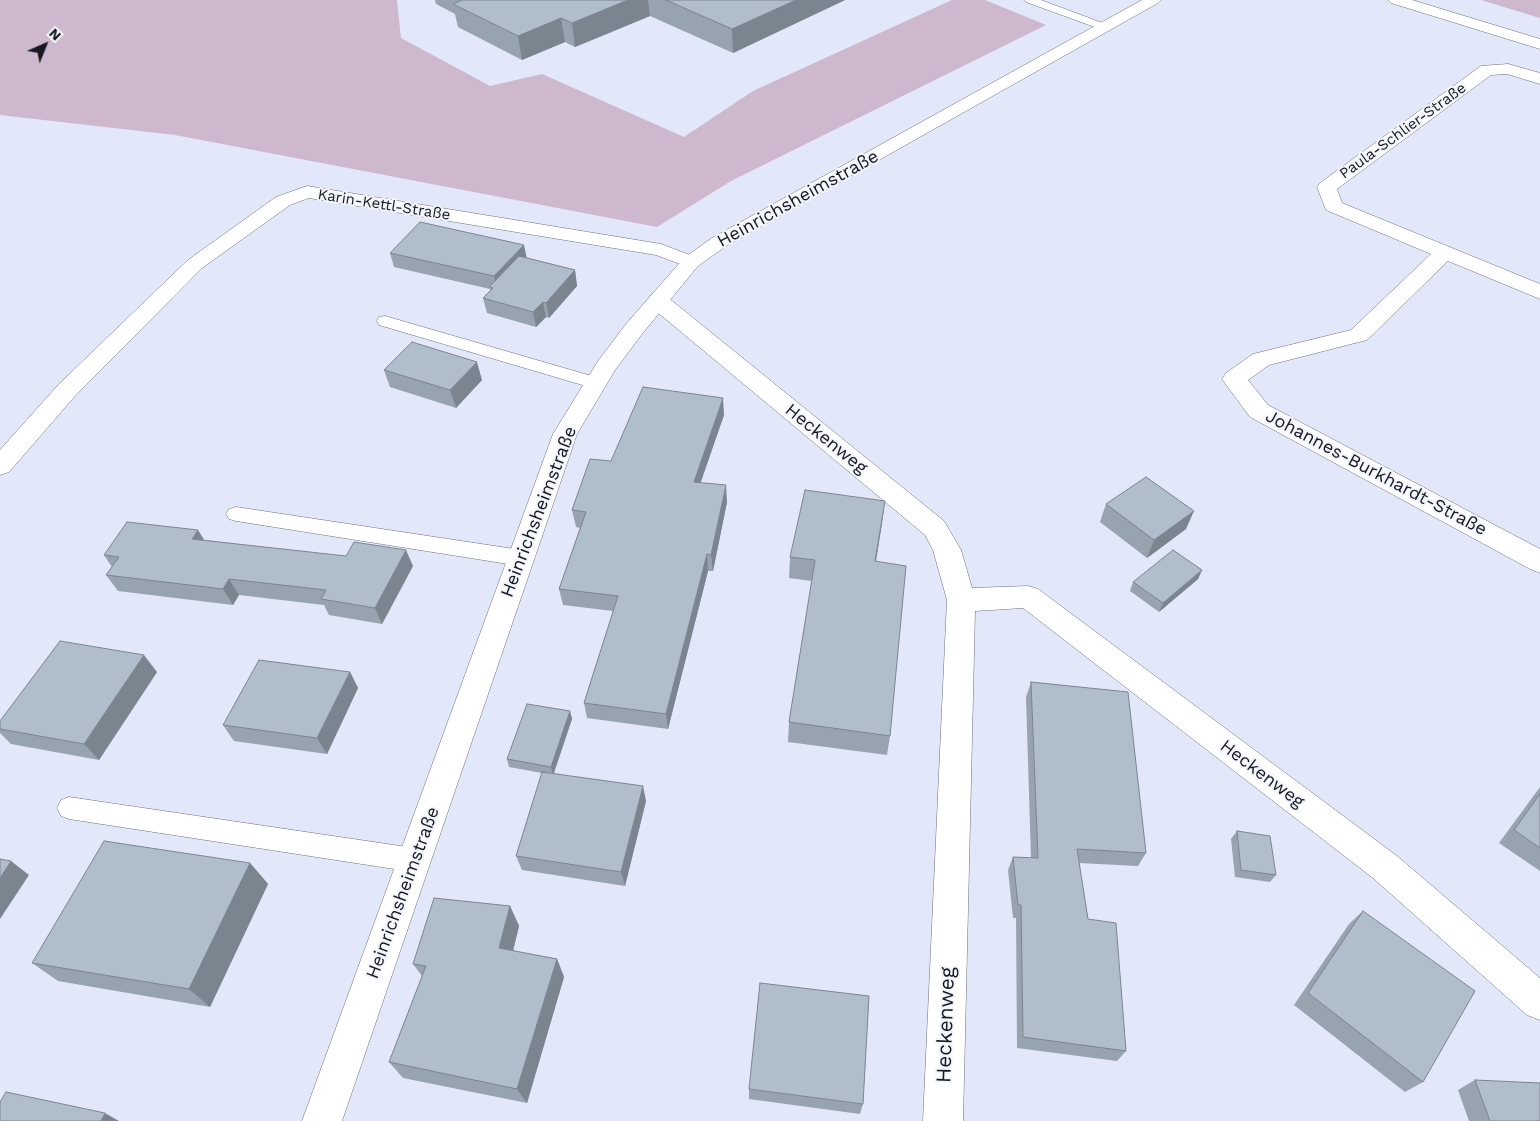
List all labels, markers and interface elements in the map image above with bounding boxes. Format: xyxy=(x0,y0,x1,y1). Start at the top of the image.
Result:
north arrow xyxy=(20,20,70,70)
text: N xyxy=(46,25,65,44)
street label: Paula-Schlier-Straße xyxy=(1336,79,1470,183)
street label: Heinrichsheimstraße xyxy=(713,146,883,252)
street label: Karin-Kettl-Straße xyxy=(316,186,452,224)
street label: Heckenweg xyxy=(781,399,871,479)
street label: Johannes-Burkhardt-Straße xyxy=(1262,405,1490,541)
street label: Heinrichsheimstraße xyxy=(496,423,582,601)
street label: Heckenweg xyxy=(1216,735,1308,813)
street label: Heinrichsheimstraße xyxy=(362,804,444,982)
street label: Heckenweg xyxy=(931,967,961,1083)

